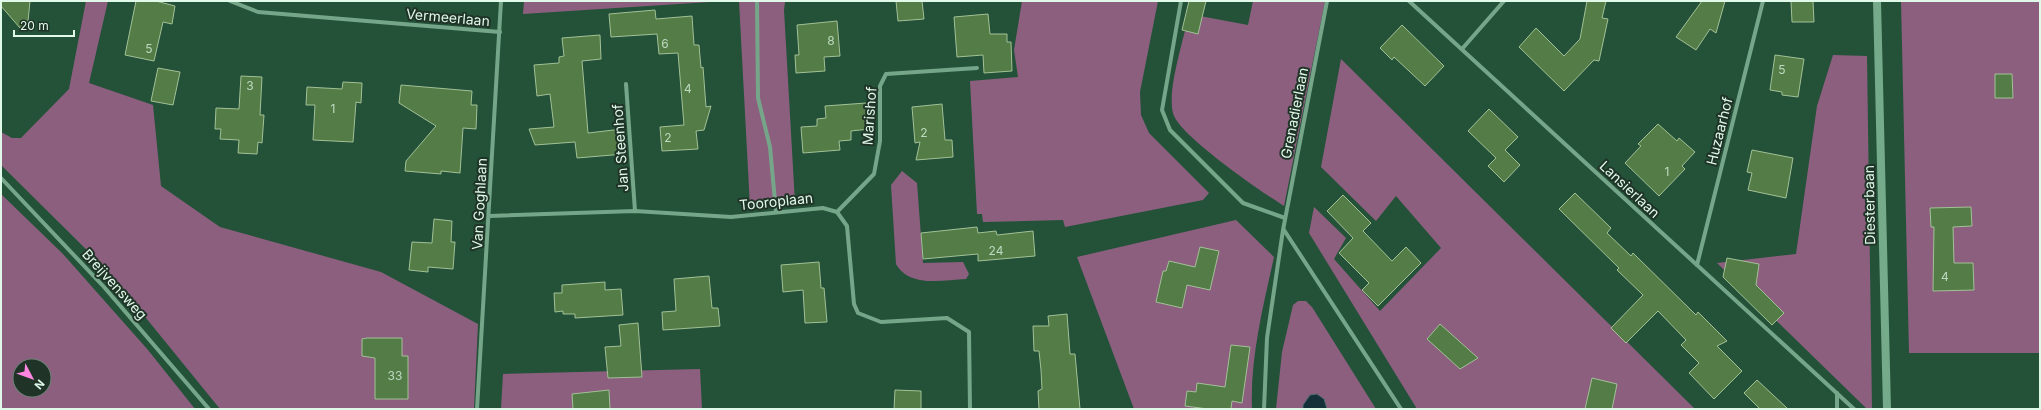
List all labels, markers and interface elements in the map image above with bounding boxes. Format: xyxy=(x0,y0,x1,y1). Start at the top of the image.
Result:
street label: Vermeerlaan xyxy=(405,5,491,29)
scale bar xyxy=(14,12,74,38)
text: 20 m xyxy=(20,18,49,33)
house number: 8 xyxy=(827,33,835,48)
house number: 6 xyxy=(661,36,669,51)
house number: 5 xyxy=(145,41,153,56)
house number: 5 xyxy=(1778,62,1786,77)
street label: Grenadierlaan xyxy=(1277,66,1311,160)
house number: 3 xyxy=(246,78,254,93)
house number: 4 xyxy=(684,81,692,96)
street label: Marishof xyxy=(858,86,880,146)
street label: Huzaarhof xyxy=(1702,95,1736,167)
house number: 1 xyxy=(331,101,335,116)
street label: Jan Steenhof xyxy=(608,104,632,192)
house number: 2 xyxy=(920,125,928,140)
house number: 2 xyxy=(664,130,672,145)
street label: Lansierlaan xyxy=(1596,157,1664,221)
street label: Van Goghlaan xyxy=(468,158,490,250)
house number: 1 xyxy=(1665,164,1669,179)
street label: Diesterbaan xyxy=(1860,165,1878,245)
street label: Tooroplaan xyxy=(738,189,814,213)
house number: 24 xyxy=(989,243,1004,258)
street label: Breijvensweg xyxy=(79,245,151,323)
house number: 4 xyxy=(1941,269,1949,284)
north arrow xyxy=(12,358,52,398)
house number: 33 xyxy=(388,368,402,383)
text: N xyxy=(32,377,48,392)

